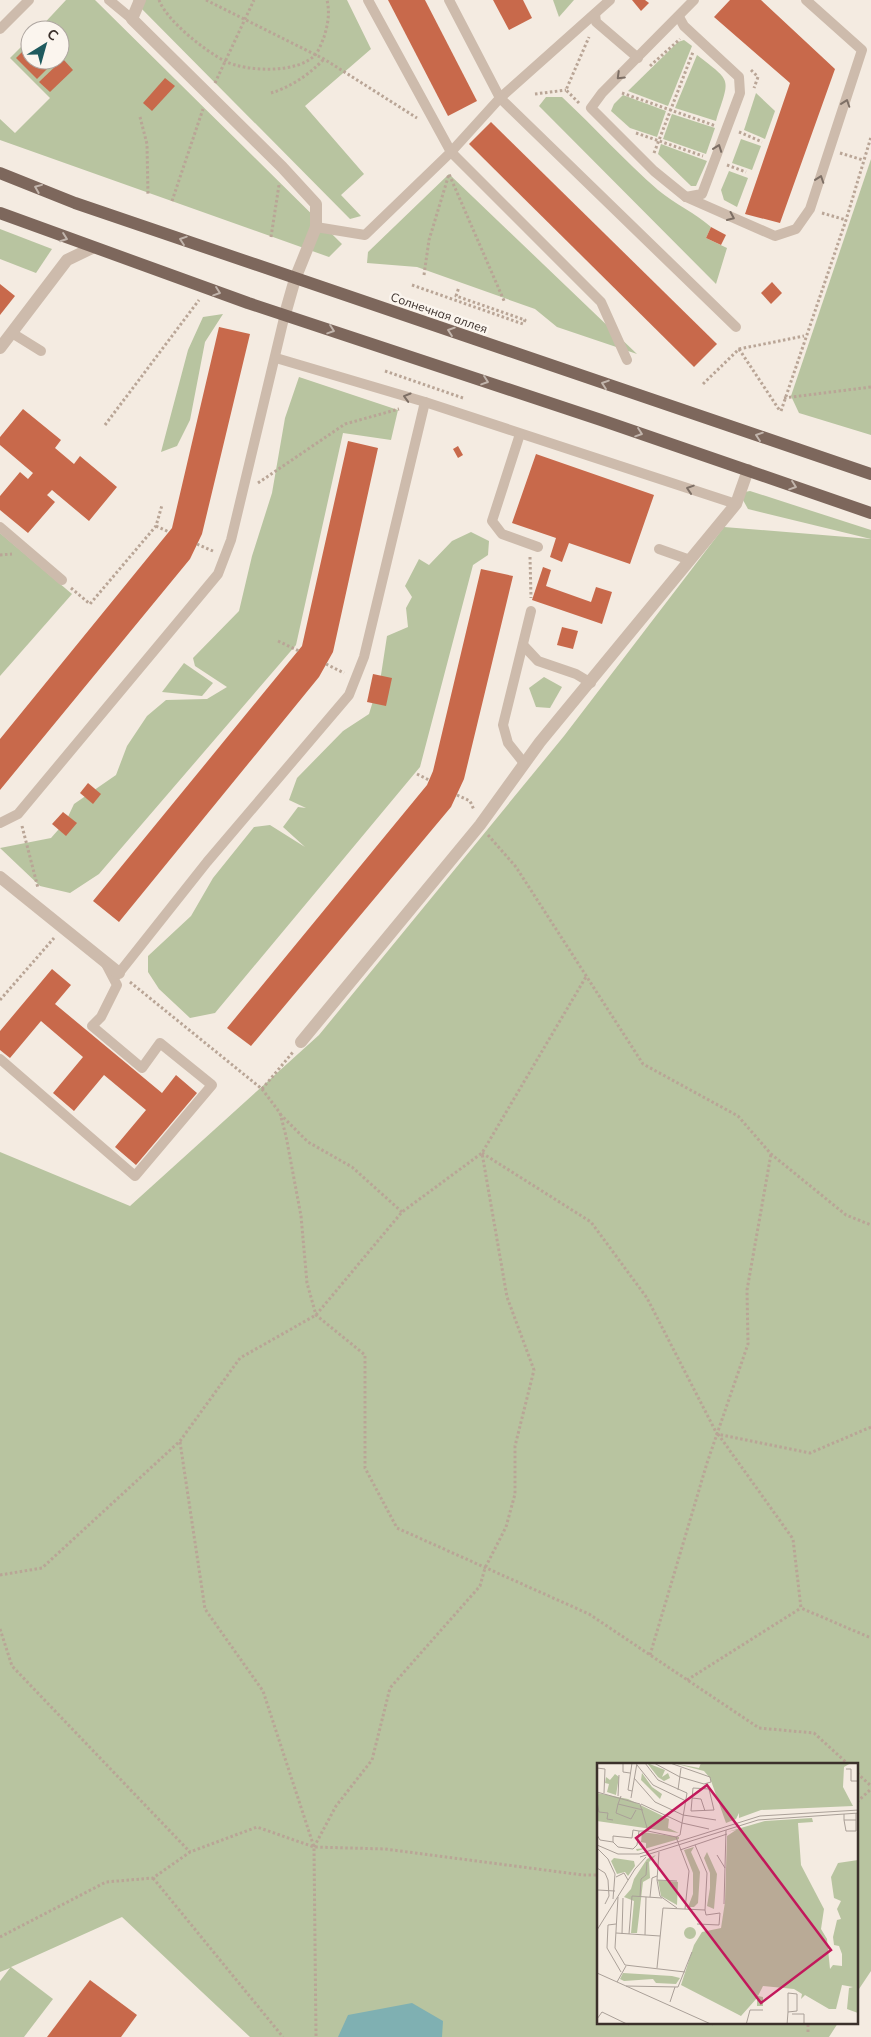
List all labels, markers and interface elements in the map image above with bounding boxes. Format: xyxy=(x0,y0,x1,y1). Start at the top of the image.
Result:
north arrow xyxy=(20,20,70,70)
text: С xyxy=(44,25,62,45)
one-way arrow xyxy=(616,70,625,79)
one-way arrow xyxy=(840,99,850,108)
one-way arrow xyxy=(712,144,722,153)
one-way arrow xyxy=(814,175,824,184)
one-way arrow xyxy=(34,184,42,194)
one-way arrow xyxy=(726,210,735,221)
one-way arrow xyxy=(59,232,68,242)
one-way arrow xyxy=(179,236,187,246)
one-way arrow xyxy=(212,286,221,296)
street label: Солнечная аллея xyxy=(389,289,490,336)
one-way arrow xyxy=(326,324,335,334)
one-way arrow xyxy=(447,327,456,337)
one-way arrow xyxy=(481,376,489,386)
one-way arrow xyxy=(601,380,609,390)
one-way arrow xyxy=(404,392,412,402)
one-way arrow xyxy=(634,427,643,437)
one-way arrow xyxy=(755,432,763,442)
one-way arrow xyxy=(788,480,797,490)
one-way arrow xyxy=(686,484,695,494)
inset map xyxy=(597,1763,858,2024)

